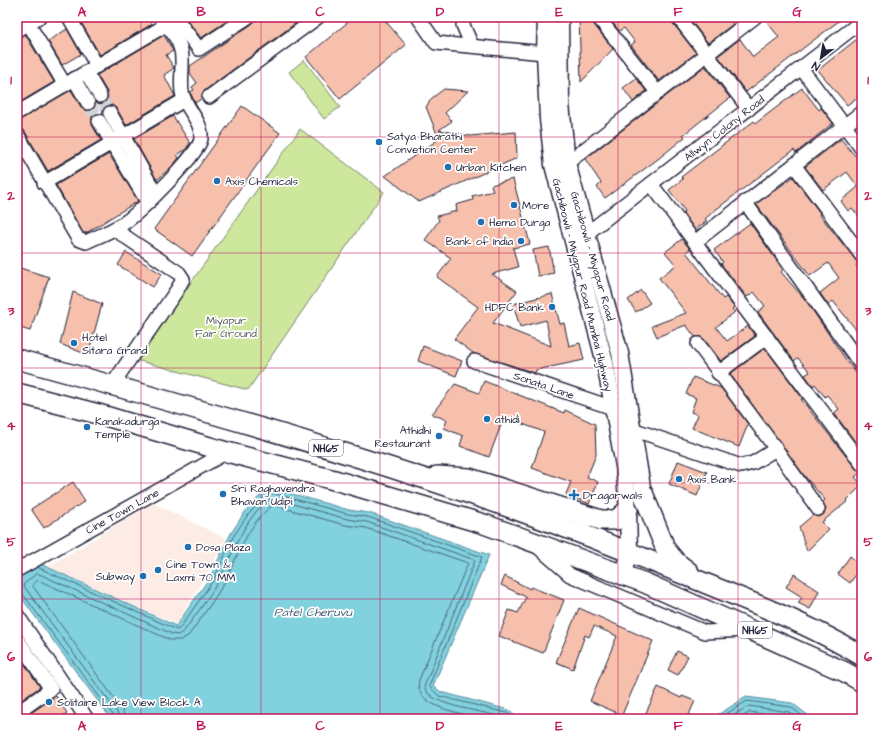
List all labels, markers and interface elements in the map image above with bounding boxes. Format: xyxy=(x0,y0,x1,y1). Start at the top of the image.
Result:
text: A xyxy=(78,3,87,21)
text: B xyxy=(196,3,206,21)
text: C xyxy=(315,3,325,21)
text: D xyxy=(436,3,445,21)
text: E xyxy=(555,3,563,21)
text: F xyxy=(673,3,683,21)
text: G xyxy=(792,3,802,21)
north arrow xyxy=(801,38,841,78)
text: N xyxy=(809,58,823,74)
text: 1 xyxy=(10,71,12,89)
text: 1 xyxy=(867,71,869,89)
street label: Allwyn Colony Road xyxy=(681,92,769,165)
place label: Satya Bharathi Convetion Center xyxy=(387,129,476,157)
marker: Satya Bharathi Convetion Center xyxy=(374,137,384,147)
place label: Urban Kitchen xyxy=(456,160,527,175)
marker: Urban Kitchen xyxy=(443,162,453,172)
place label: Axis Chemicals xyxy=(225,174,299,189)
marker: Axis Chemicals xyxy=(212,176,222,186)
street label: Gachibowli - Miyapur Road Mumbai Highway xyxy=(548,177,616,394)
text: 2 xyxy=(6,187,15,205)
text: 2 xyxy=(863,187,872,205)
street label: Gachibowli - Miyapur Road xyxy=(566,190,618,323)
place label: More xyxy=(522,198,549,213)
marker: More xyxy=(509,200,519,210)
place label: Hema Durga xyxy=(489,215,551,231)
marker: Hema Durga xyxy=(476,217,486,227)
place label: Bank of India xyxy=(446,234,513,249)
marker: Bank of India xyxy=(516,236,526,246)
place label: HDFC Bank xyxy=(485,300,544,315)
text: 3 xyxy=(7,302,15,320)
marker: HDFC Bank xyxy=(547,302,557,312)
text: 3 xyxy=(864,302,872,320)
park label: Miyapur Fair Ground xyxy=(195,313,257,341)
place label: Hotel Sitara Grand xyxy=(82,330,148,358)
marker: Hotel Sitara Grand xyxy=(69,338,79,348)
street label: Sonata Lane xyxy=(511,368,576,403)
place label: athidi xyxy=(495,412,520,427)
place label: Kanakadurga Temple xyxy=(95,414,160,442)
marker: athidi xyxy=(482,414,492,424)
text: 4 xyxy=(7,417,16,435)
text: 4 xyxy=(864,417,873,435)
marker: Kanakadurga Temple xyxy=(82,422,92,432)
place label: Athidhi Restaurant xyxy=(374,423,432,451)
marker: Athidhi Restaurant xyxy=(434,431,444,441)
road number: NH65 xyxy=(309,440,343,456)
place label: Axis Bank xyxy=(687,472,737,487)
marker: Axis Bank xyxy=(674,474,684,484)
place label: Sri Raghavendra Bhavan Udipi xyxy=(231,481,315,509)
street label: Cine Town Lane xyxy=(83,485,162,538)
place label: Dr.agarwals xyxy=(583,488,643,504)
marker: Sri Raghavendra Bhavan Udipi xyxy=(218,489,228,499)
marker: Dr.agarwals xyxy=(568,489,580,501)
text: 5 xyxy=(6,533,16,551)
text: 5 xyxy=(863,533,873,551)
place label: Dosa Plaza xyxy=(196,540,251,555)
marker: Dosa Plaza xyxy=(183,542,193,552)
place label: Cine Town & Laxmi 70 MM xyxy=(166,557,235,585)
marker: Cine Town & Laxmi 70 MM xyxy=(153,565,163,575)
place label: Subway xyxy=(96,569,135,585)
marker: Subway xyxy=(138,571,148,581)
water label: Patel Cheruvu xyxy=(274,604,353,621)
road number: NH65 xyxy=(738,622,772,638)
text: 6 xyxy=(7,648,16,666)
text: 6 xyxy=(864,648,873,666)
place label: Solitaire Lake View Block A xyxy=(57,695,201,710)
marker: Solitaire Lake View Block A xyxy=(44,697,54,707)
text: A xyxy=(78,717,87,735)
text: B xyxy=(196,717,206,735)
text: C xyxy=(315,717,325,735)
text: D xyxy=(436,717,445,735)
text: E xyxy=(555,717,563,735)
text: F xyxy=(673,717,683,735)
text: G xyxy=(792,717,802,735)

